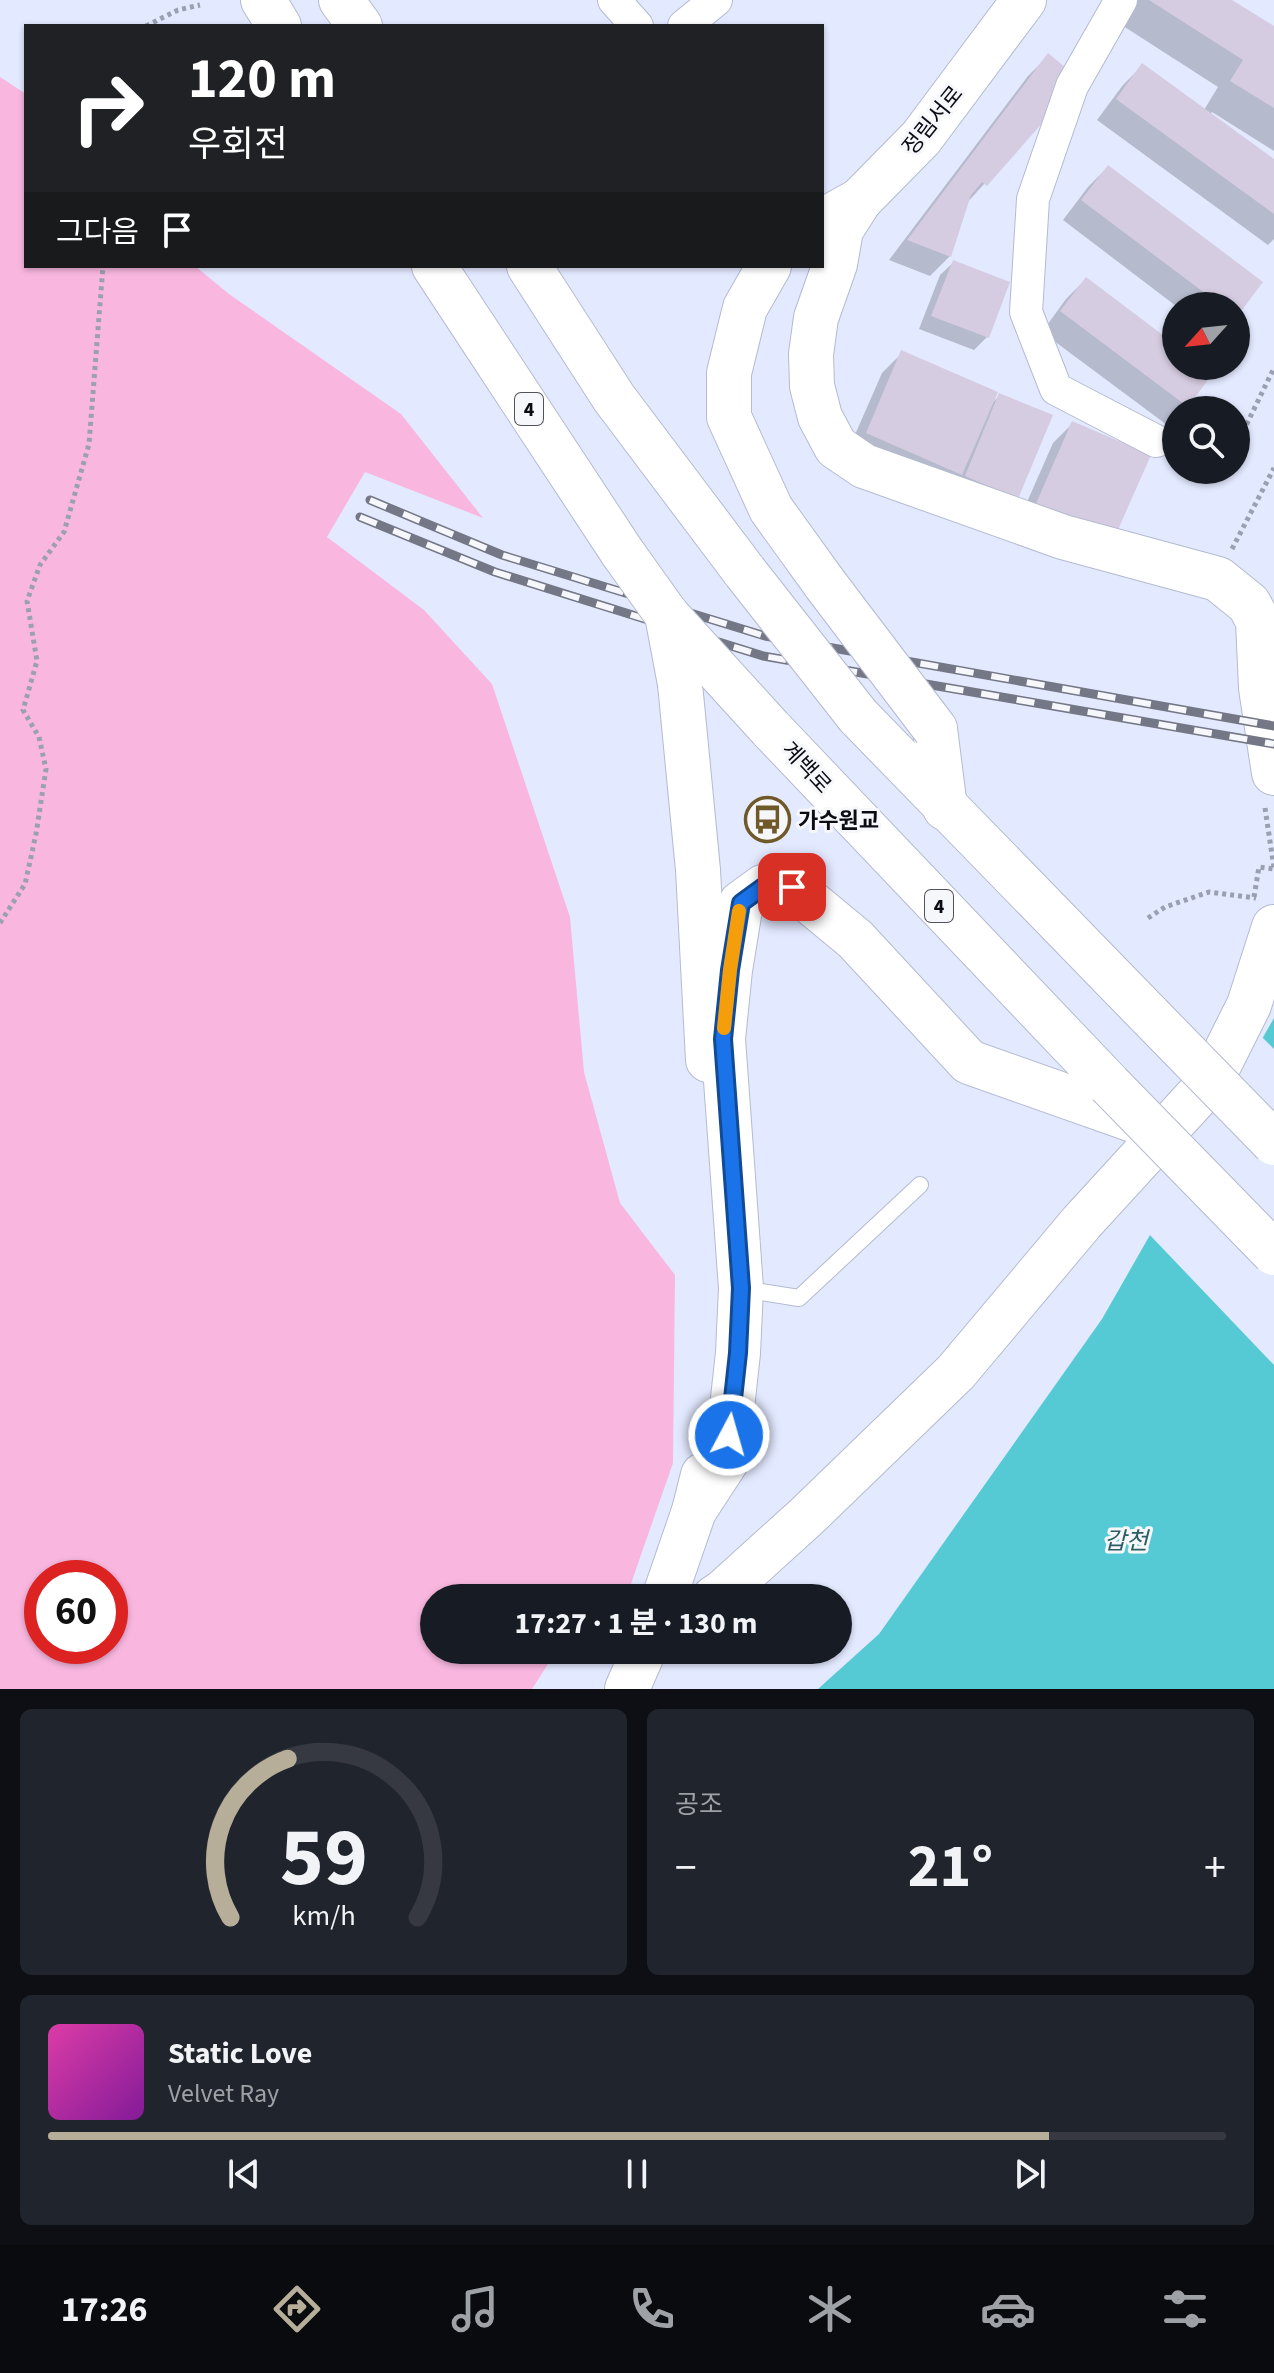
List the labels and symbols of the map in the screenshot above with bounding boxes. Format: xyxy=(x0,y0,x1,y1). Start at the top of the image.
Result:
street label: 정림서로 xyxy=(895,79,971,162)
north arrow xyxy=(1162,292,1250,380)
road number: 4 xyxy=(515,393,543,425)
street label: 계백로 xyxy=(774,735,839,801)
bus stop icon: 가수원교 xyxy=(743,796,791,844)
place label: 가수원교 xyxy=(798,805,879,837)
pin xyxy=(758,853,826,921)
road number: 4 xyxy=(925,890,953,922)
position arrow xyxy=(687,1393,771,1477)
water label: 갑천 xyxy=(1104,1524,1151,1559)
speed limit sign: 60 xyxy=(24,1560,128,1664)

